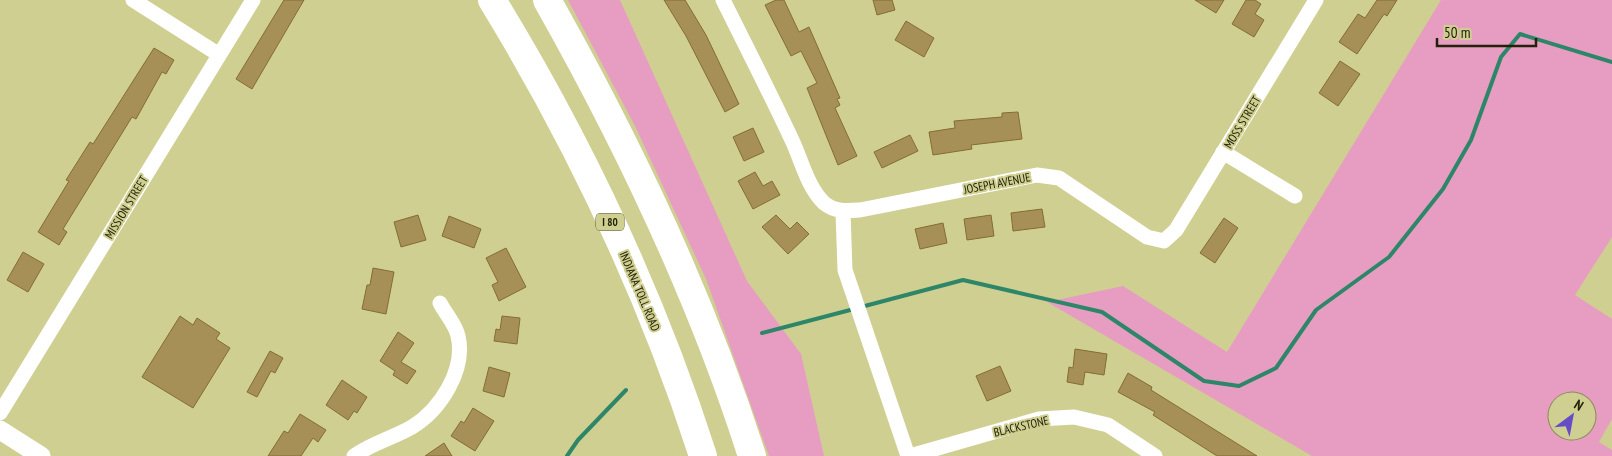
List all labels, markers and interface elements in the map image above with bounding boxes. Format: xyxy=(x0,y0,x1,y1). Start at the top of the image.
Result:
scale bar xyxy=(1437,15,1536,47)
text: 50 m xyxy=(1444,23,1470,42)
street label: MOSS STREET xyxy=(1220,92,1264,151)
street label: JOSEPH AVENUE xyxy=(961,169,1032,197)
street label: MISSION STREET xyxy=(101,172,151,241)
road number: I 80 xyxy=(596,213,624,230)
street label: INDIANA TOLL ROAD xyxy=(616,249,664,333)
north arrow xyxy=(1547,391,1597,441)
text: N xyxy=(1571,395,1587,415)
street label: BLACKSTONE xyxy=(992,412,1050,440)

